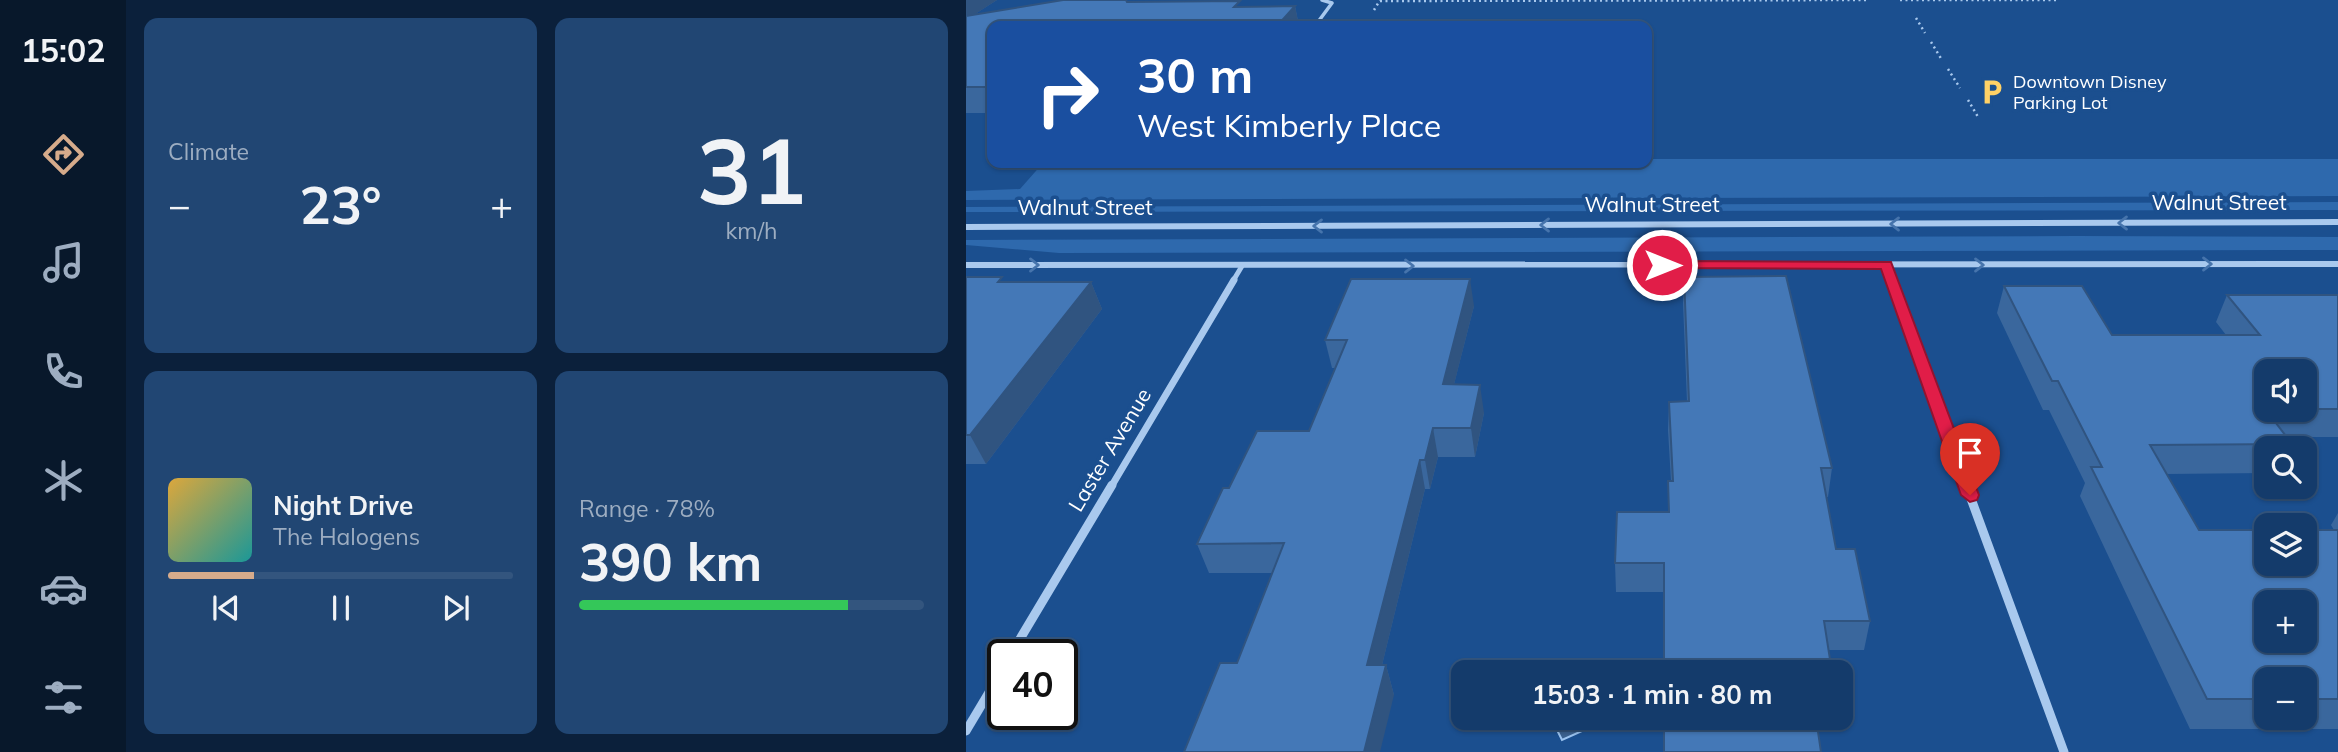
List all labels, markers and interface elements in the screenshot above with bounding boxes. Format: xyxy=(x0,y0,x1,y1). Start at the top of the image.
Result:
text: 15:02 xyxy=(21,30,105,70)
text: 30 m xyxy=(1137,44,1253,105)
icon: right xyxy=(1022,49,1113,140)
place label: Downtown Disney Parking Lot xyxy=(2013,70,2167,114)
parking icon: Downtown Disney Parking Lot xyxy=(1977,77,2007,107)
text: West Kimberly Place xyxy=(1137,105,1441,145)
text: 31 xyxy=(697,113,806,227)
icon: directions xyxy=(39,130,88,179)
text: Climate xyxy=(168,137,249,166)
text: 23° xyxy=(299,172,382,237)
text: − xyxy=(168,181,191,229)
text: + xyxy=(490,181,513,229)
street label: Walnut Street xyxy=(2151,189,2287,215)
street label: Walnut Street xyxy=(1584,191,1720,217)
street label: Walnut Street xyxy=(1017,194,1153,220)
one-way arrow xyxy=(2117,215,2128,231)
text: km/h xyxy=(725,216,778,245)
one-way arrow xyxy=(1890,216,1900,232)
one-way arrow xyxy=(1540,217,1550,233)
one-way arrow xyxy=(1312,218,1323,234)
position arrow xyxy=(1625,228,1699,302)
icon: music xyxy=(39,238,88,287)
one-way arrow xyxy=(2202,256,2212,272)
one-way arrow xyxy=(1029,257,1040,273)
one-way arrow xyxy=(1974,257,1985,273)
one-way arrow xyxy=(1404,258,1414,274)
icon: phone xyxy=(39,347,88,396)
map controls xyxy=(2254,359,2317,730)
button: sound xyxy=(2254,359,2317,422)
street label: Laster Avenue xyxy=(1062,383,1156,516)
pin xyxy=(1940,423,2000,495)
icon: arrive xyxy=(1951,434,1989,472)
button: search xyxy=(2254,436,2317,499)
icon: climate xyxy=(39,456,88,505)
text: Night Drive xyxy=(273,489,413,522)
text: Range · 78% xyxy=(579,494,715,523)
button: layers xyxy=(2254,513,2317,576)
text: The Halogens xyxy=(273,522,420,551)
text: 390 km xyxy=(579,529,762,594)
icon: car xyxy=(39,564,88,613)
icon: previous xyxy=(207,589,245,627)
icon: pause xyxy=(322,589,360,627)
icon: next xyxy=(437,589,475,627)
button: + xyxy=(2254,590,2317,653)
speed limit sign: 40 xyxy=(987,639,1078,730)
button: − xyxy=(2254,667,2317,730)
icon: filters xyxy=(39,673,88,722)
text: 15:03 · 1 min · 80 m xyxy=(1532,678,1772,711)

